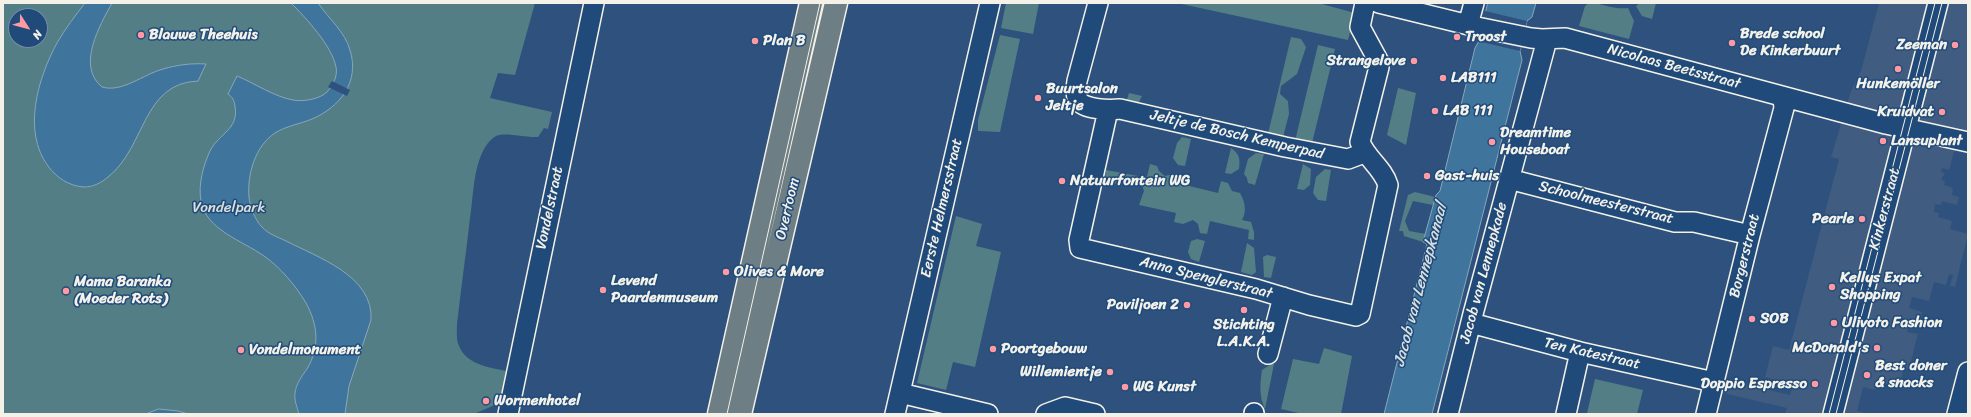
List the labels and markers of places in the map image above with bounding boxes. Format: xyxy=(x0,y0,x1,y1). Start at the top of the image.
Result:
place label: Brede school De Kinkerbuurt xyxy=(1740,25,1840,60)
place label: Blauwe Theehuis xyxy=(149,26,258,44)
place label: Troost xyxy=(1465,28,1506,46)
marker: Blauwe Theehuis xyxy=(136,30,146,40)
place label: Plan B xyxy=(763,32,805,50)
marker: Troost xyxy=(1452,32,1462,42)
marker: Plan B xyxy=(750,36,760,46)
place label: Zeeman xyxy=(1896,36,1947,54)
marker: Brede school De Kinkerbuurt xyxy=(1727,38,1737,48)
marker: Zeeman xyxy=(1950,40,1960,50)
place label: Strangelove xyxy=(1327,52,1406,70)
marker: Strangelove xyxy=(1409,56,1419,66)
marker: Hunkemöller xyxy=(1893,64,1903,74)
place label: LAB111 xyxy=(1451,69,1497,87)
marker: LAB111 xyxy=(1438,73,1448,83)
place label: Hunkemöller xyxy=(1856,75,1940,93)
place label: Buurtsalon Jeltje xyxy=(1046,80,1118,115)
marker: Buurtsalon Jeltje xyxy=(1033,93,1043,103)
place label: LAB 111 xyxy=(1443,102,1493,120)
place label: Kruidvat xyxy=(1878,103,1934,121)
marker: LAB 111 xyxy=(1430,106,1440,116)
marker: Kruidvat xyxy=(1937,107,1947,117)
place label: Dreamtime Houseboat xyxy=(1500,124,1571,159)
place label: Lansuplant xyxy=(1891,132,1962,150)
marker: Lansuplant xyxy=(1878,136,1888,146)
marker: Dreamtime Houseboat xyxy=(1487,137,1497,147)
place label: Gast-huis xyxy=(1435,167,1499,185)
marker: Gast-huis xyxy=(1422,171,1432,181)
place label: Natuurfontein WG xyxy=(1070,172,1190,190)
marker: Natuurfontein WG xyxy=(1057,176,1067,186)
place label: Pearle xyxy=(1812,210,1854,228)
marker: Pearle xyxy=(1857,214,1867,224)
place label: Olives & More xyxy=(734,263,824,281)
marker: Olives & More xyxy=(721,267,731,277)
place label: Kellys Expat Shopping xyxy=(1840,269,1921,304)
place label: Levend Paardenmuseum xyxy=(611,272,718,307)
place label: Mama Baranka (Moeder Rots) xyxy=(74,273,171,308)
marker: Kellys Expat Shopping xyxy=(1827,282,1837,292)
marker: Levend Paardenmuseum xyxy=(598,285,608,295)
marker: Mama Baranka (Moeder Rots) xyxy=(61,286,71,296)
place label: Paviljoen 2 xyxy=(1107,296,1179,314)
marker: Paviljoen 2 xyxy=(1182,300,1192,310)
marker: Stichting L.A.K.A. xyxy=(1239,305,1249,315)
place label: SOB xyxy=(1760,310,1789,328)
marker: SOB xyxy=(1747,314,1757,324)
place label: Ulivoto Fashion xyxy=(1842,314,1942,332)
place label: Stichting L.A.K.A. xyxy=(1213,316,1275,351)
marker: Ulivoto Fashion xyxy=(1829,318,1839,328)
place label: McDonald's xyxy=(1792,339,1869,357)
place label: Poortgebouw xyxy=(1001,340,1087,358)
place label: Vondelmonument xyxy=(249,341,361,359)
marker: McDonald's xyxy=(1872,343,1882,353)
marker: Poortgebouw xyxy=(988,344,998,354)
marker: Vondelmonument xyxy=(236,345,246,355)
place label: Best doner & snacks xyxy=(1875,357,1947,392)
place label: Willemientje xyxy=(1020,363,1102,381)
marker: Willemientje xyxy=(1105,367,1115,377)
marker: Best doner & snacks xyxy=(1862,370,1872,380)
place label: Doppio Espresso xyxy=(1701,375,1807,393)
place label: WG Kunst xyxy=(1133,378,1196,396)
marker: Doppio Espresso xyxy=(1810,379,1820,389)
marker: WG Kunst xyxy=(1120,382,1130,392)
place label: Wormenhotel xyxy=(494,392,581,410)
marker: Wormenhotel xyxy=(481,396,491,406)

